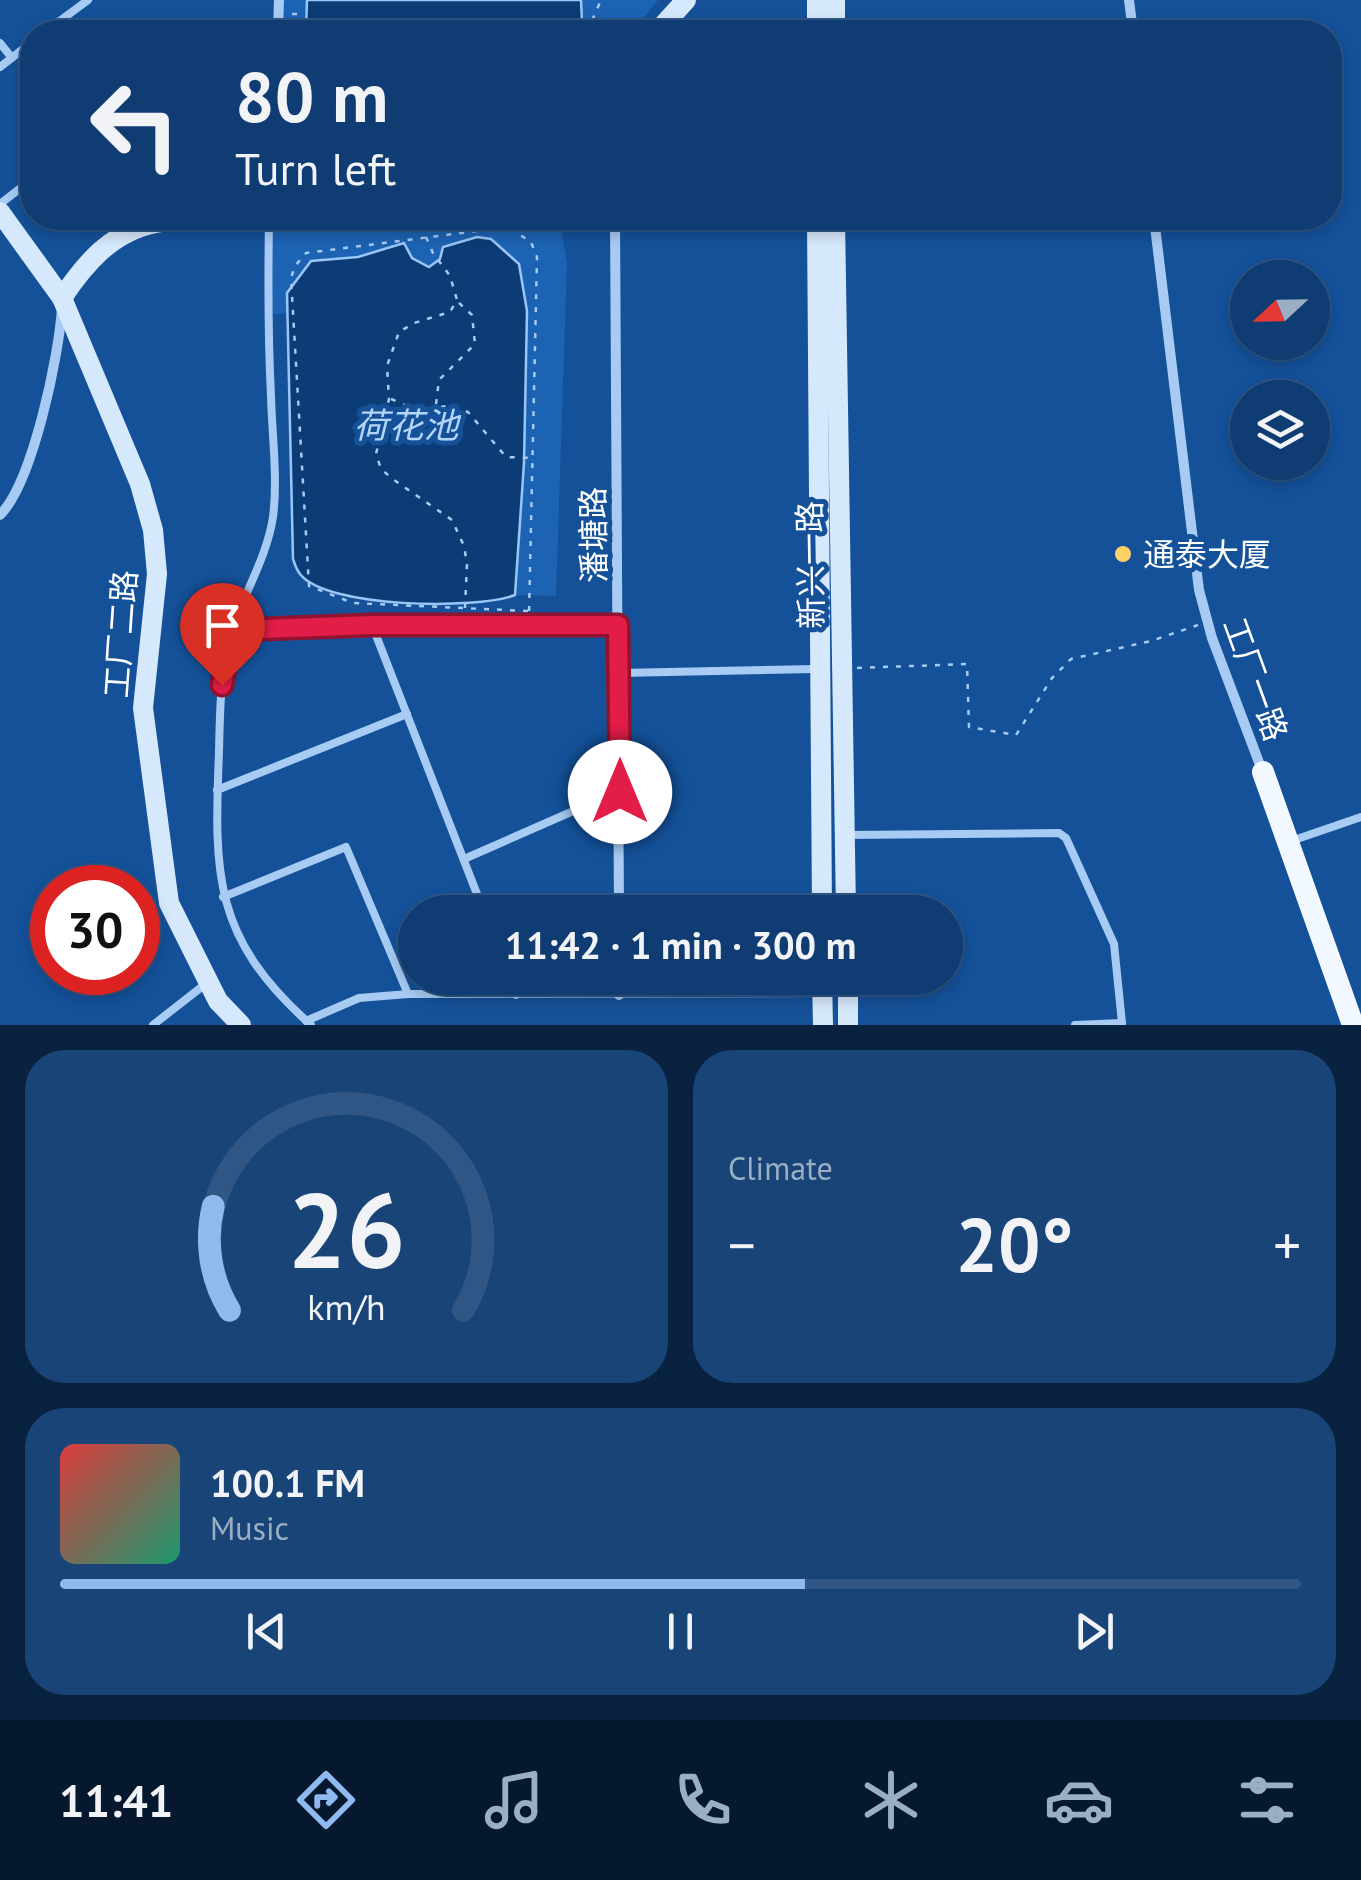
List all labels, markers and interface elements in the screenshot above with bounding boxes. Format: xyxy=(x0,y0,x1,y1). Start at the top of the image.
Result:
text: 80 m xyxy=(235,51,388,141)
icon: left xyxy=(70,60,200,190)
text: Turn left xyxy=(235,139,396,197)
north arrow xyxy=(1230,260,1330,360)
map controls xyxy=(1230,260,1330,480)
button: layers xyxy=(1230,380,1330,480)
water label: 荷花池 xyxy=(353,402,461,448)
street label: 潘塘路 xyxy=(571,487,615,583)
street label: 新兴一路 xyxy=(788,501,832,629)
place label: 通泰大厦 xyxy=(1143,533,1271,575)
marker: 通泰大厦 xyxy=(1112,543,1134,565)
street label: 工厂二路 xyxy=(95,569,145,699)
pin xyxy=(180,583,265,686)
icon: arrive xyxy=(195,598,250,653)
street label: 工厂一路 xyxy=(1214,612,1298,746)
position arrow xyxy=(568,740,672,844)
speed limit sign: 30 xyxy=(30,865,160,995)
text: 11:42 · 1 min · 300 m xyxy=(505,920,856,969)
text: Climate xyxy=(728,1147,833,1189)
text: 26 xyxy=(288,1162,405,1297)
text: 20° xyxy=(956,1196,1073,1293)
text: − xyxy=(728,1209,756,1280)
text: + xyxy=(1273,1209,1301,1280)
text: km/h xyxy=(307,1284,386,1330)
text: 100.1 FM xyxy=(210,1458,365,1507)
text: Music xyxy=(210,1507,289,1549)
icon: previous xyxy=(239,1604,294,1659)
icon: pause xyxy=(653,1604,708,1659)
icon: next xyxy=(1067,1604,1122,1659)
icon: directions xyxy=(291,1765,361,1835)
icon: music xyxy=(479,1765,549,1835)
icon: phone xyxy=(668,1765,738,1835)
icon: climate xyxy=(856,1765,926,1835)
icon: car xyxy=(1044,1765,1114,1835)
icon: filters xyxy=(1232,1765,1302,1835)
text: 11:41 xyxy=(59,1771,173,1829)

